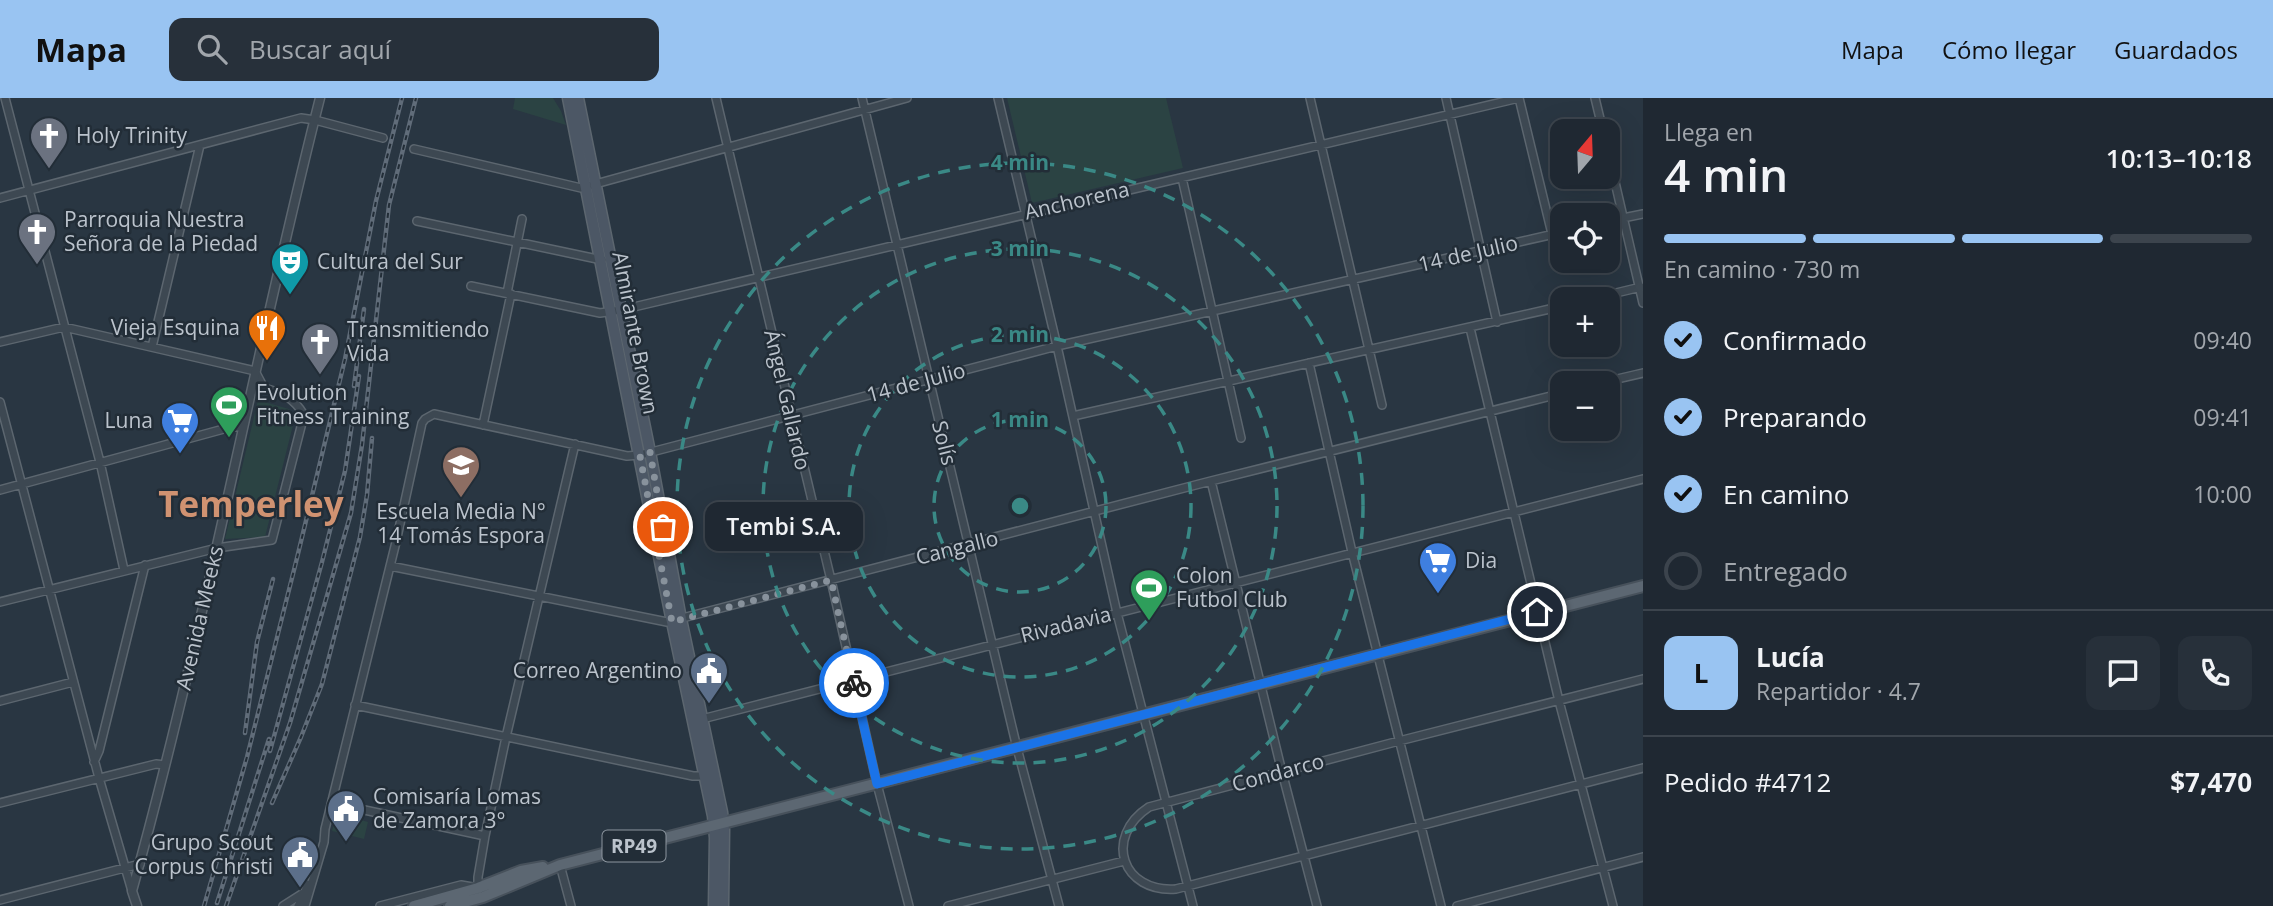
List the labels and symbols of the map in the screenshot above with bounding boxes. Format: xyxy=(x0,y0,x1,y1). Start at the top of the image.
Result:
church icon: Holy Trinity xyxy=(28,115,70,170)
north arrow xyxy=(1550,119,1620,189)
place label: Holy Trinity xyxy=(76,121,188,149)
text: 4 min xyxy=(991,148,1049,176)
street label: Anchorena xyxy=(1022,174,1132,226)
place label: Parroquia Nuestra Señora de la Piedad xyxy=(64,205,258,257)
church icon: Parroquia Nuestra Señora de la Piedad xyxy=(16,211,58,266)
street label: 14 de Julio xyxy=(1415,228,1520,278)
text: 3 min xyxy=(991,234,1049,262)
theatre icon: Cultura del Sur xyxy=(269,241,311,296)
place label: Cultura del Sur xyxy=(317,247,463,275)
street label: Almirante Brown xyxy=(606,249,665,417)
restaurant icon: Vieja Esquina xyxy=(246,307,288,362)
place label: Vieja Esquina xyxy=(111,313,240,341)
place label: Transmitiendo Vida xyxy=(347,315,489,367)
text: 2 min xyxy=(991,320,1049,348)
church icon: Transmitiendo Vida xyxy=(299,321,341,376)
street label: Ángel Gallardo xyxy=(758,327,818,473)
street label: 14 de Julio xyxy=(863,355,968,409)
place label: Evolution Fitness Training xyxy=(256,378,409,430)
sports icon: Evolution Fitness Training xyxy=(208,384,250,439)
supermarket icon: Luna xyxy=(159,400,201,455)
text: 1 min xyxy=(991,405,1049,433)
place label: Luna xyxy=(105,406,153,434)
street label: Solís xyxy=(926,418,964,468)
school or university icon: Escuela Media N° 14 Tomás Espora xyxy=(440,444,482,499)
district label: Temperley xyxy=(158,480,344,527)
centre of rings xyxy=(1008,494,1032,518)
place label: Escuela Media N° 14 Tomás Espora xyxy=(376,497,546,549)
pin xyxy=(633,497,693,557)
callout: Tembi S.A. xyxy=(705,502,862,551)
street label: Cangallo xyxy=(913,523,1001,571)
supermarket icon: Dia xyxy=(1417,540,1459,595)
street label: Avenida Meeks xyxy=(169,543,229,693)
place label: Dia xyxy=(1465,546,1497,574)
place label: Colon Futbol Club xyxy=(1176,561,1288,613)
sports icon: Colon Futbol Club xyxy=(1128,567,1170,622)
pin xyxy=(1507,582,1567,642)
street label: Rivadavia xyxy=(1018,599,1114,649)
courier xyxy=(819,648,889,718)
public building icon: Correo Argentino xyxy=(688,650,730,705)
place label: Correo Argentino xyxy=(513,656,682,684)
street label: Condarco xyxy=(1228,746,1327,798)
place label: Comisaría Lomas de Zamora 3° xyxy=(373,782,541,834)
public building icon: Comisaría Lomas de Zamora 3° xyxy=(325,788,367,843)
place label: Grupo Scout Corpus Christi xyxy=(135,828,273,880)
road number: RP49 xyxy=(602,831,666,862)
public building icon: Grupo Scout Corpus Christi xyxy=(279,834,321,889)

